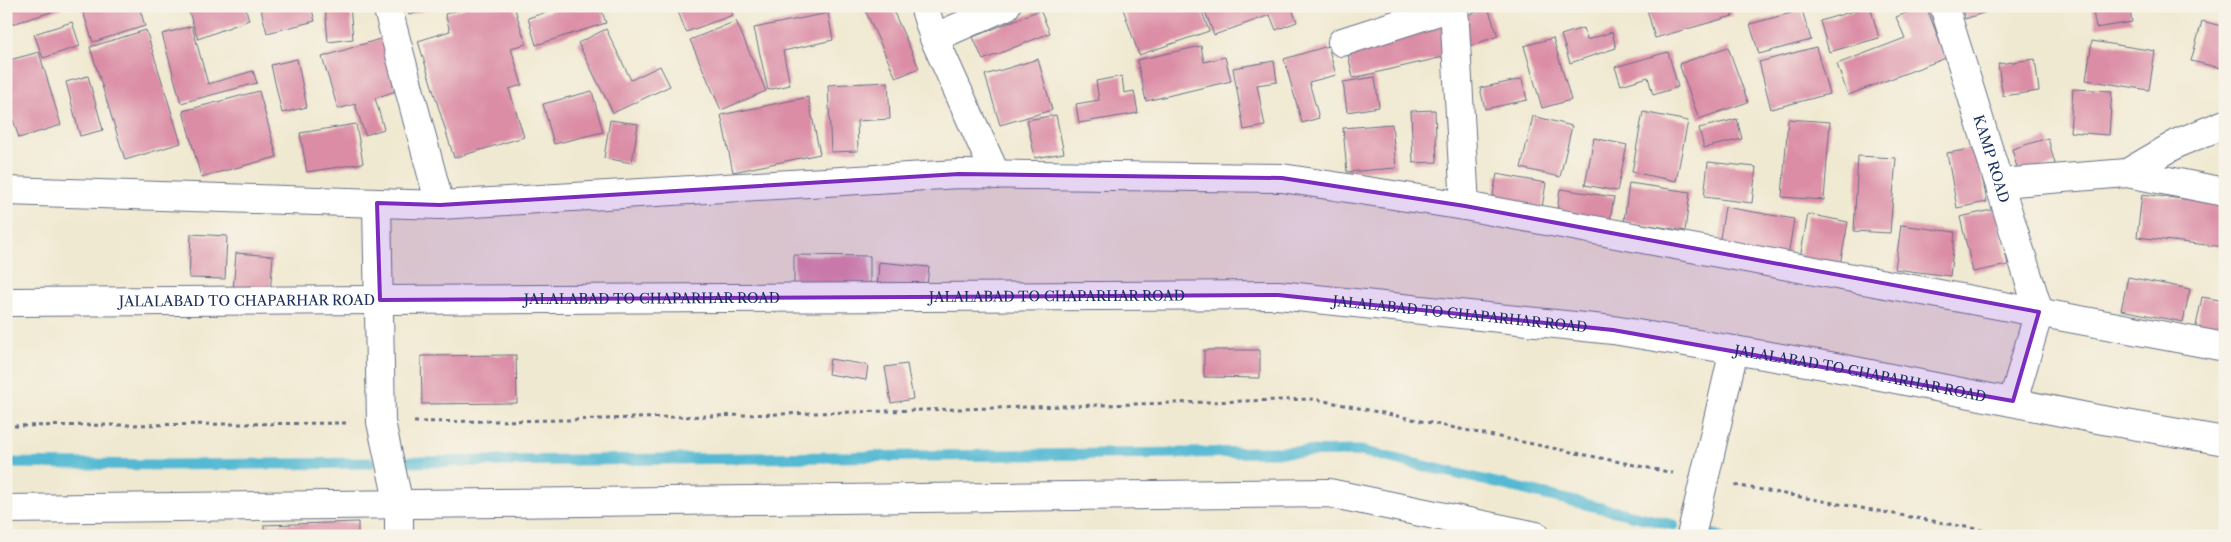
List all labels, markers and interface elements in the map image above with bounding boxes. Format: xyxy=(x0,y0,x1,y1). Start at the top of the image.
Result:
street label: KAMP ROAD xyxy=(1969,113,2014,205)
street label: JALALABAD TO CHAPARHAR ROAD xyxy=(927,287,1185,306)
street label: JALALABAD TO CHAPARHAR ROAD xyxy=(522,289,780,308)
street label: JALALABAD TO CHAPARHAR ROAD xyxy=(117,291,375,310)
street label: JALALABAD TO CHAPARHAR ROAD xyxy=(1330,292,1588,336)
street label: JALALABAD TO CHAPARHAR ROAD xyxy=(1731,341,1988,406)

